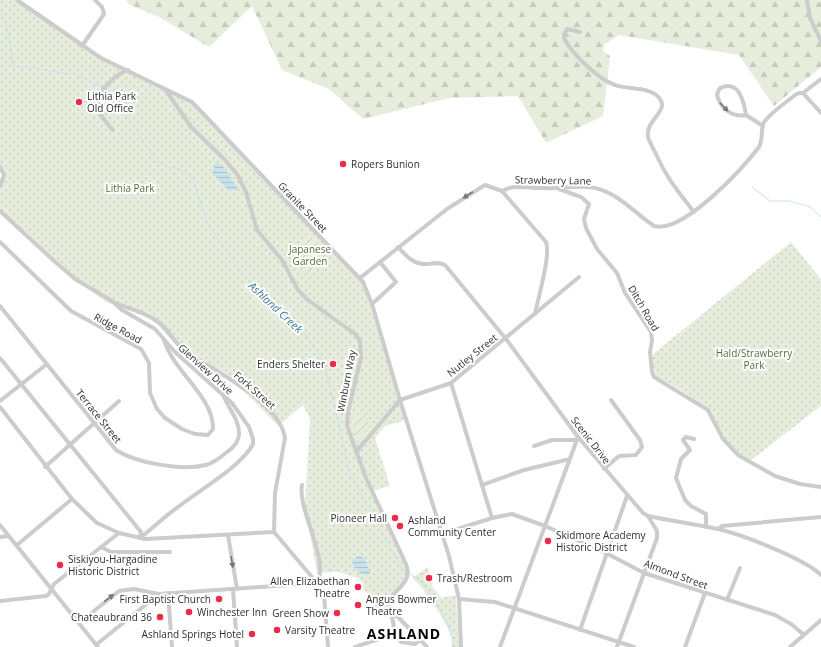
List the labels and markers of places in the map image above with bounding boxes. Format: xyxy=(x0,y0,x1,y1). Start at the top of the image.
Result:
place label: Lithia Park Old Office xyxy=(87,89,137,115)
marker: Lithia Park Old Office xyxy=(74,97,84,107)
place label: Ropers Bunion xyxy=(351,157,420,171)
marker: Ropers Bunion xyxy=(338,159,348,169)
place label: Enders Shelter xyxy=(257,357,325,371)
marker: Enders Shelter xyxy=(328,359,338,369)
place label: Pioneer Hall xyxy=(330,511,387,525)
marker: Pioneer Hall xyxy=(390,513,400,523)
place label: Ashland Community Center xyxy=(408,513,496,539)
marker: Ashland Community Center xyxy=(395,521,405,531)
place label: Skidmore Academy Historic District xyxy=(556,528,647,554)
marker: Skidmore Academy Historic District xyxy=(543,536,553,546)
place label: Siskiyou-Hargadine Historic District xyxy=(68,552,158,578)
marker: Siskiyou-Hargadine Historic District xyxy=(55,560,65,570)
place label: Trash/Restroom xyxy=(437,571,512,585)
marker: Trash/Restroom xyxy=(424,573,434,583)
place label: Allen Elizabethan Theatre xyxy=(270,574,350,600)
marker: Allen Elizabethan Theatre xyxy=(353,582,363,592)
place label: First Baptist Church xyxy=(120,592,211,606)
place label: Angus Bowmer Theatre xyxy=(366,592,437,618)
marker: First Baptist Church xyxy=(214,594,224,604)
marker: Angus Bowmer Theatre xyxy=(353,600,363,610)
place label: Winchester Inn xyxy=(197,605,267,619)
place label: Green Show xyxy=(272,606,329,620)
marker: Winchester Inn xyxy=(184,607,194,617)
marker: Green Show xyxy=(332,608,342,618)
place label: Chateaubrand 36 xyxy=(71,610,152,624)
marker: Chateaubrand 36 xyxy=(155,612,165,622)
place label: Varsity Theatre xyxy=(285,623,356,637)
marker: Varsity Theatre xyxy=(272,625,282,635)
place label: Ashland Springs Hotel xyxy=(142,627,244,641)
marker: Ashland Springs Hotel xyxy=(247,629,257,639)

